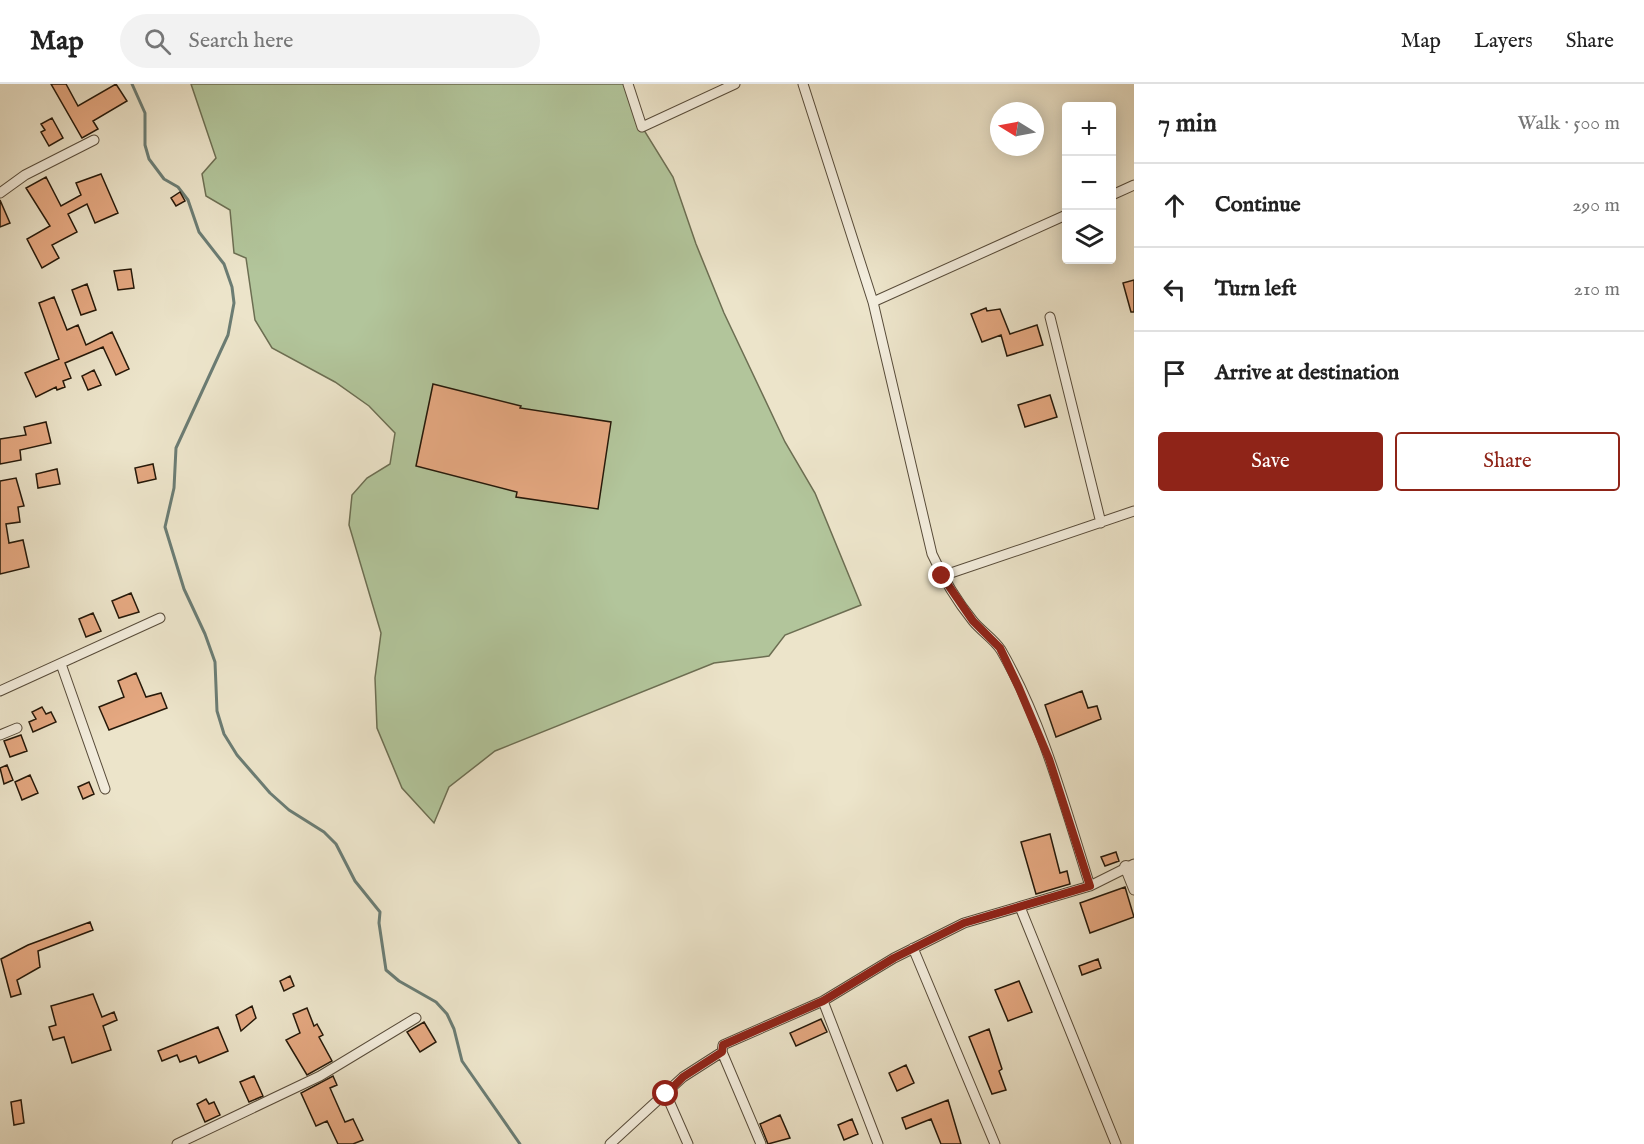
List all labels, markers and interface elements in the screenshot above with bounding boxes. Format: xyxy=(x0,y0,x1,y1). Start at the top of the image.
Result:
search box xyxy=(120,14,540,68)
text: Map xyxy=(30,24,84,59)
icon: search xyxy=(141,25,174,58)
text: Search here xyxy=(189,27,293,55)
text: Map xyxy=(1401,28,1441,55)
text: Layers xyxy=(1474,28,1533,55)
text: Share xyxy=(1566,28,1614,55)
north arrow xyxy=(990,102,1044,156)
map controls xyxy=(1062,102,1116,264)
button: + xyxy=(1062,102,1116,156)
text: 7 min xyxy=(1158,107,1217,140)
text: Walk · 500 m xyxy=(1518,111,1620,136)
button: − xyxy=(1062,156,1116,210)
icon: ahead xyxy=(1158,189,1191,222)
text: Continue xyxy=(1215,191,1301,219)
text: 290 m xyxy=(1572,193,1620,218)
button: layers xyxy=(1062,210,1116,264)
icon: left xyxy=(1158,273,1191,306)
text: Turn left xyxy=(1215,275,1297,303)
text: 210 m xyxy=(1574,277,1620,302)
icon: arrive xyxy=(1158,357,1191,390)
text: Arrive at destination xyxy=(1215,359,1399,387)
button: Save xyxy=(1158,432,1383,491)
button: Share xyxy=(1395,432,1620,491)
route end xyxy=(928,562,954,588)
route start xyxy=(652,1080,678,1106)

